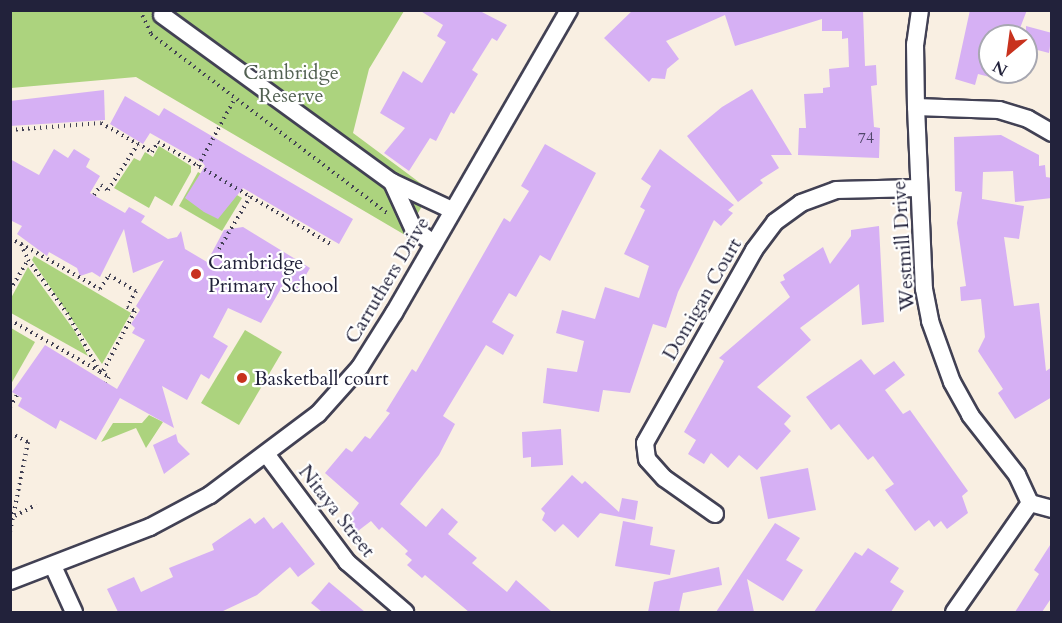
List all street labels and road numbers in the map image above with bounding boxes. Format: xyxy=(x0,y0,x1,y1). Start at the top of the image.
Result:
street label: Westmill Drive xyxy=(886,180,920,312)
street label: Carruthers Drive xyxy=(340,212,434,348)
street label: Domigan Court xyxy=(657,234,747,364)
street label: Nitaya Street xyxy=(294,460,380,562)

